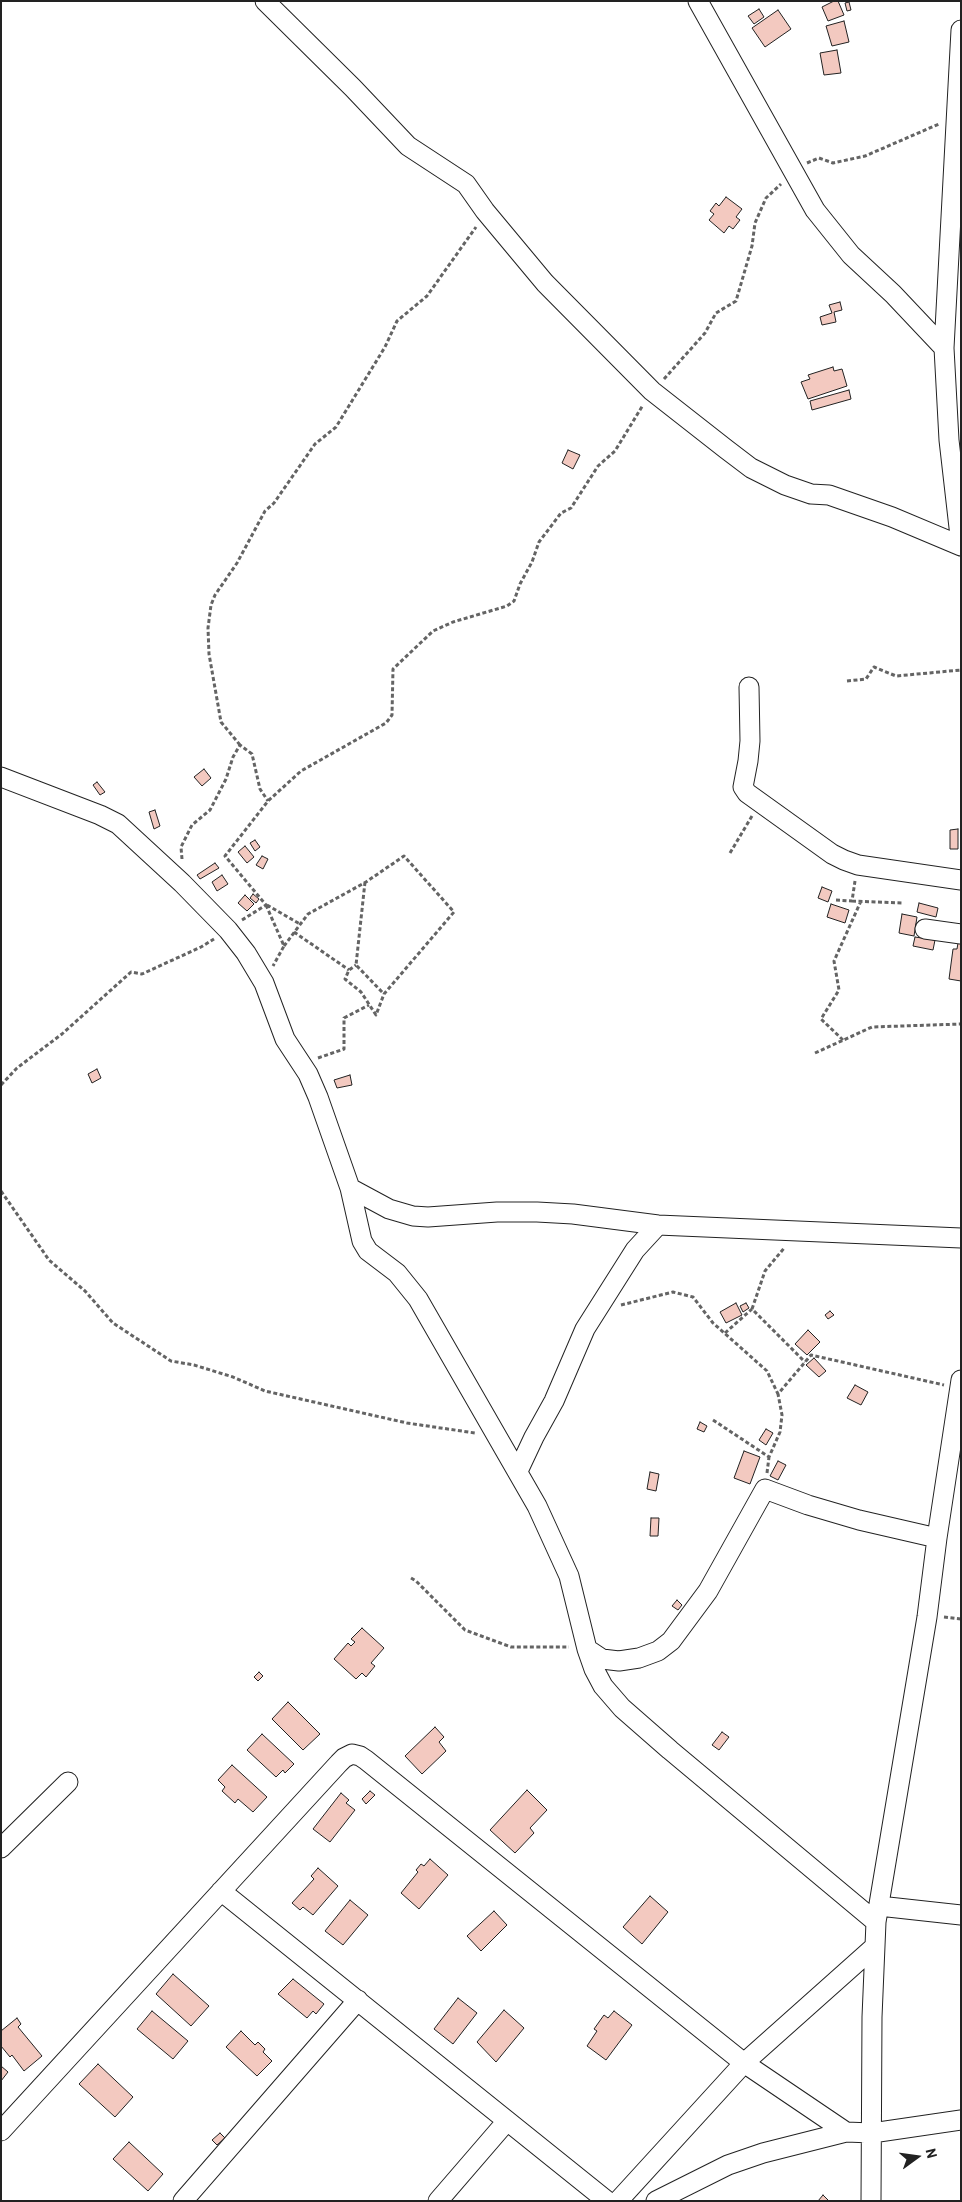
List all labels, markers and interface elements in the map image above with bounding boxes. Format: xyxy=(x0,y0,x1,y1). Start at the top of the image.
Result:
north arrow xyxy=(892,2132,942,2182)
text: N xyxy=(923,2147,941,2160)

